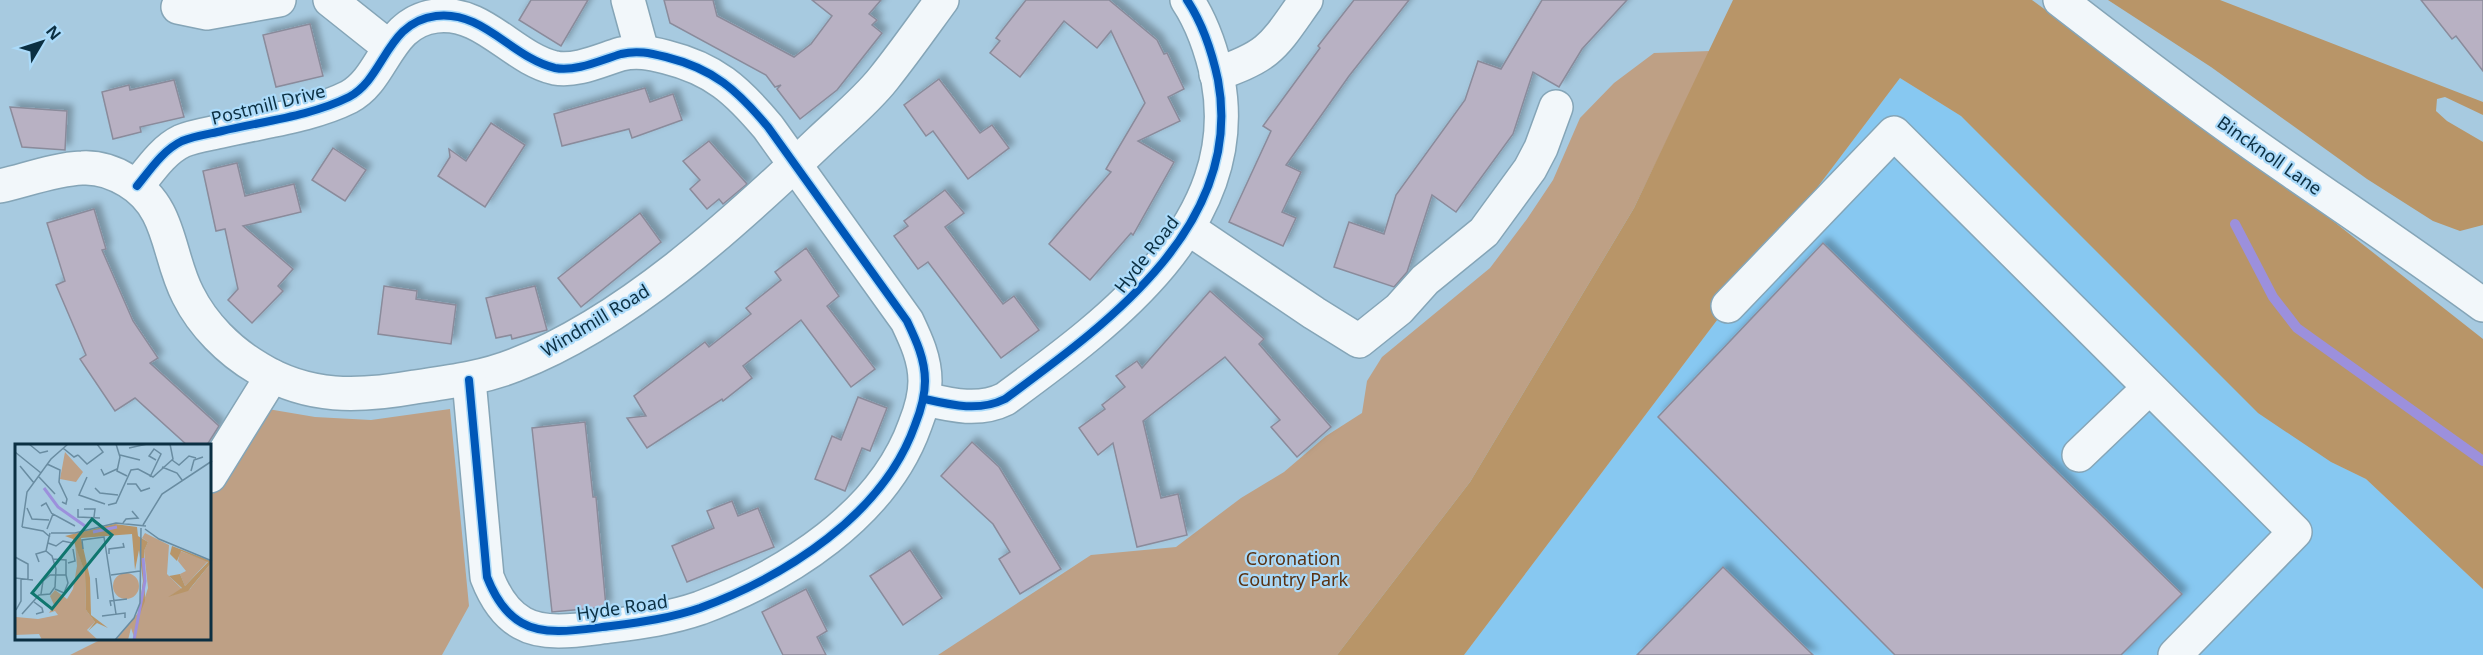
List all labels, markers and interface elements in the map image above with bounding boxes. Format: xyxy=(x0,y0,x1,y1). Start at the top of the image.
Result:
north arrow xyxy=(12,12,72,72)
text: N xyxy=(41,21,66,45)
street label: Postmill Drive xyxy=(208,78,328,130)
street label: Bincknoll Lane xyxy=(2213,110,2327,200)
street label: Hyde Road xyxy=(1108,210,1184,298)
street label: Windmill Road xyxy=(536,278,654,362)
inset map xyxy=(15,444,212,640)
park label: Coronation Country Park xyxy=(1238,546,1349,591)
street label: Hyde Road xyxy=(575,589,669,625)

